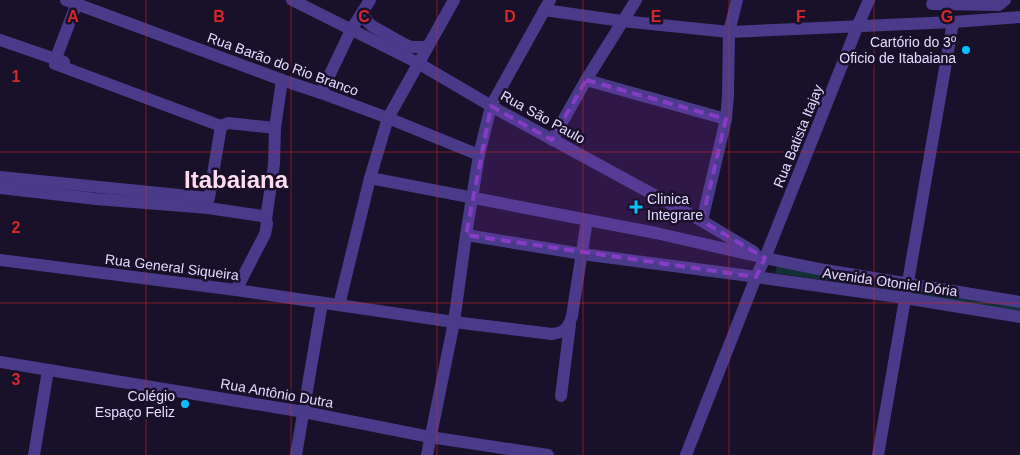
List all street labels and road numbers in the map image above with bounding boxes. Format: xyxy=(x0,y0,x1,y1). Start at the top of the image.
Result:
street label: Rua Barão do Rio Branco xyxy=(205,29,361,99)
street label: Rua Batista Itajay xyxy=(770,82,826,190)
street label: Rua São Paulo xyxy=(498,87,588,147)
street label: Rua General Siqueira xyxy=(104,251,240,283)
street label: Avenida Otoniel Dória xyxy=(822,265,959,299)
street label: Rua Antônio Dutra xyxy=(219,375,335,411)

